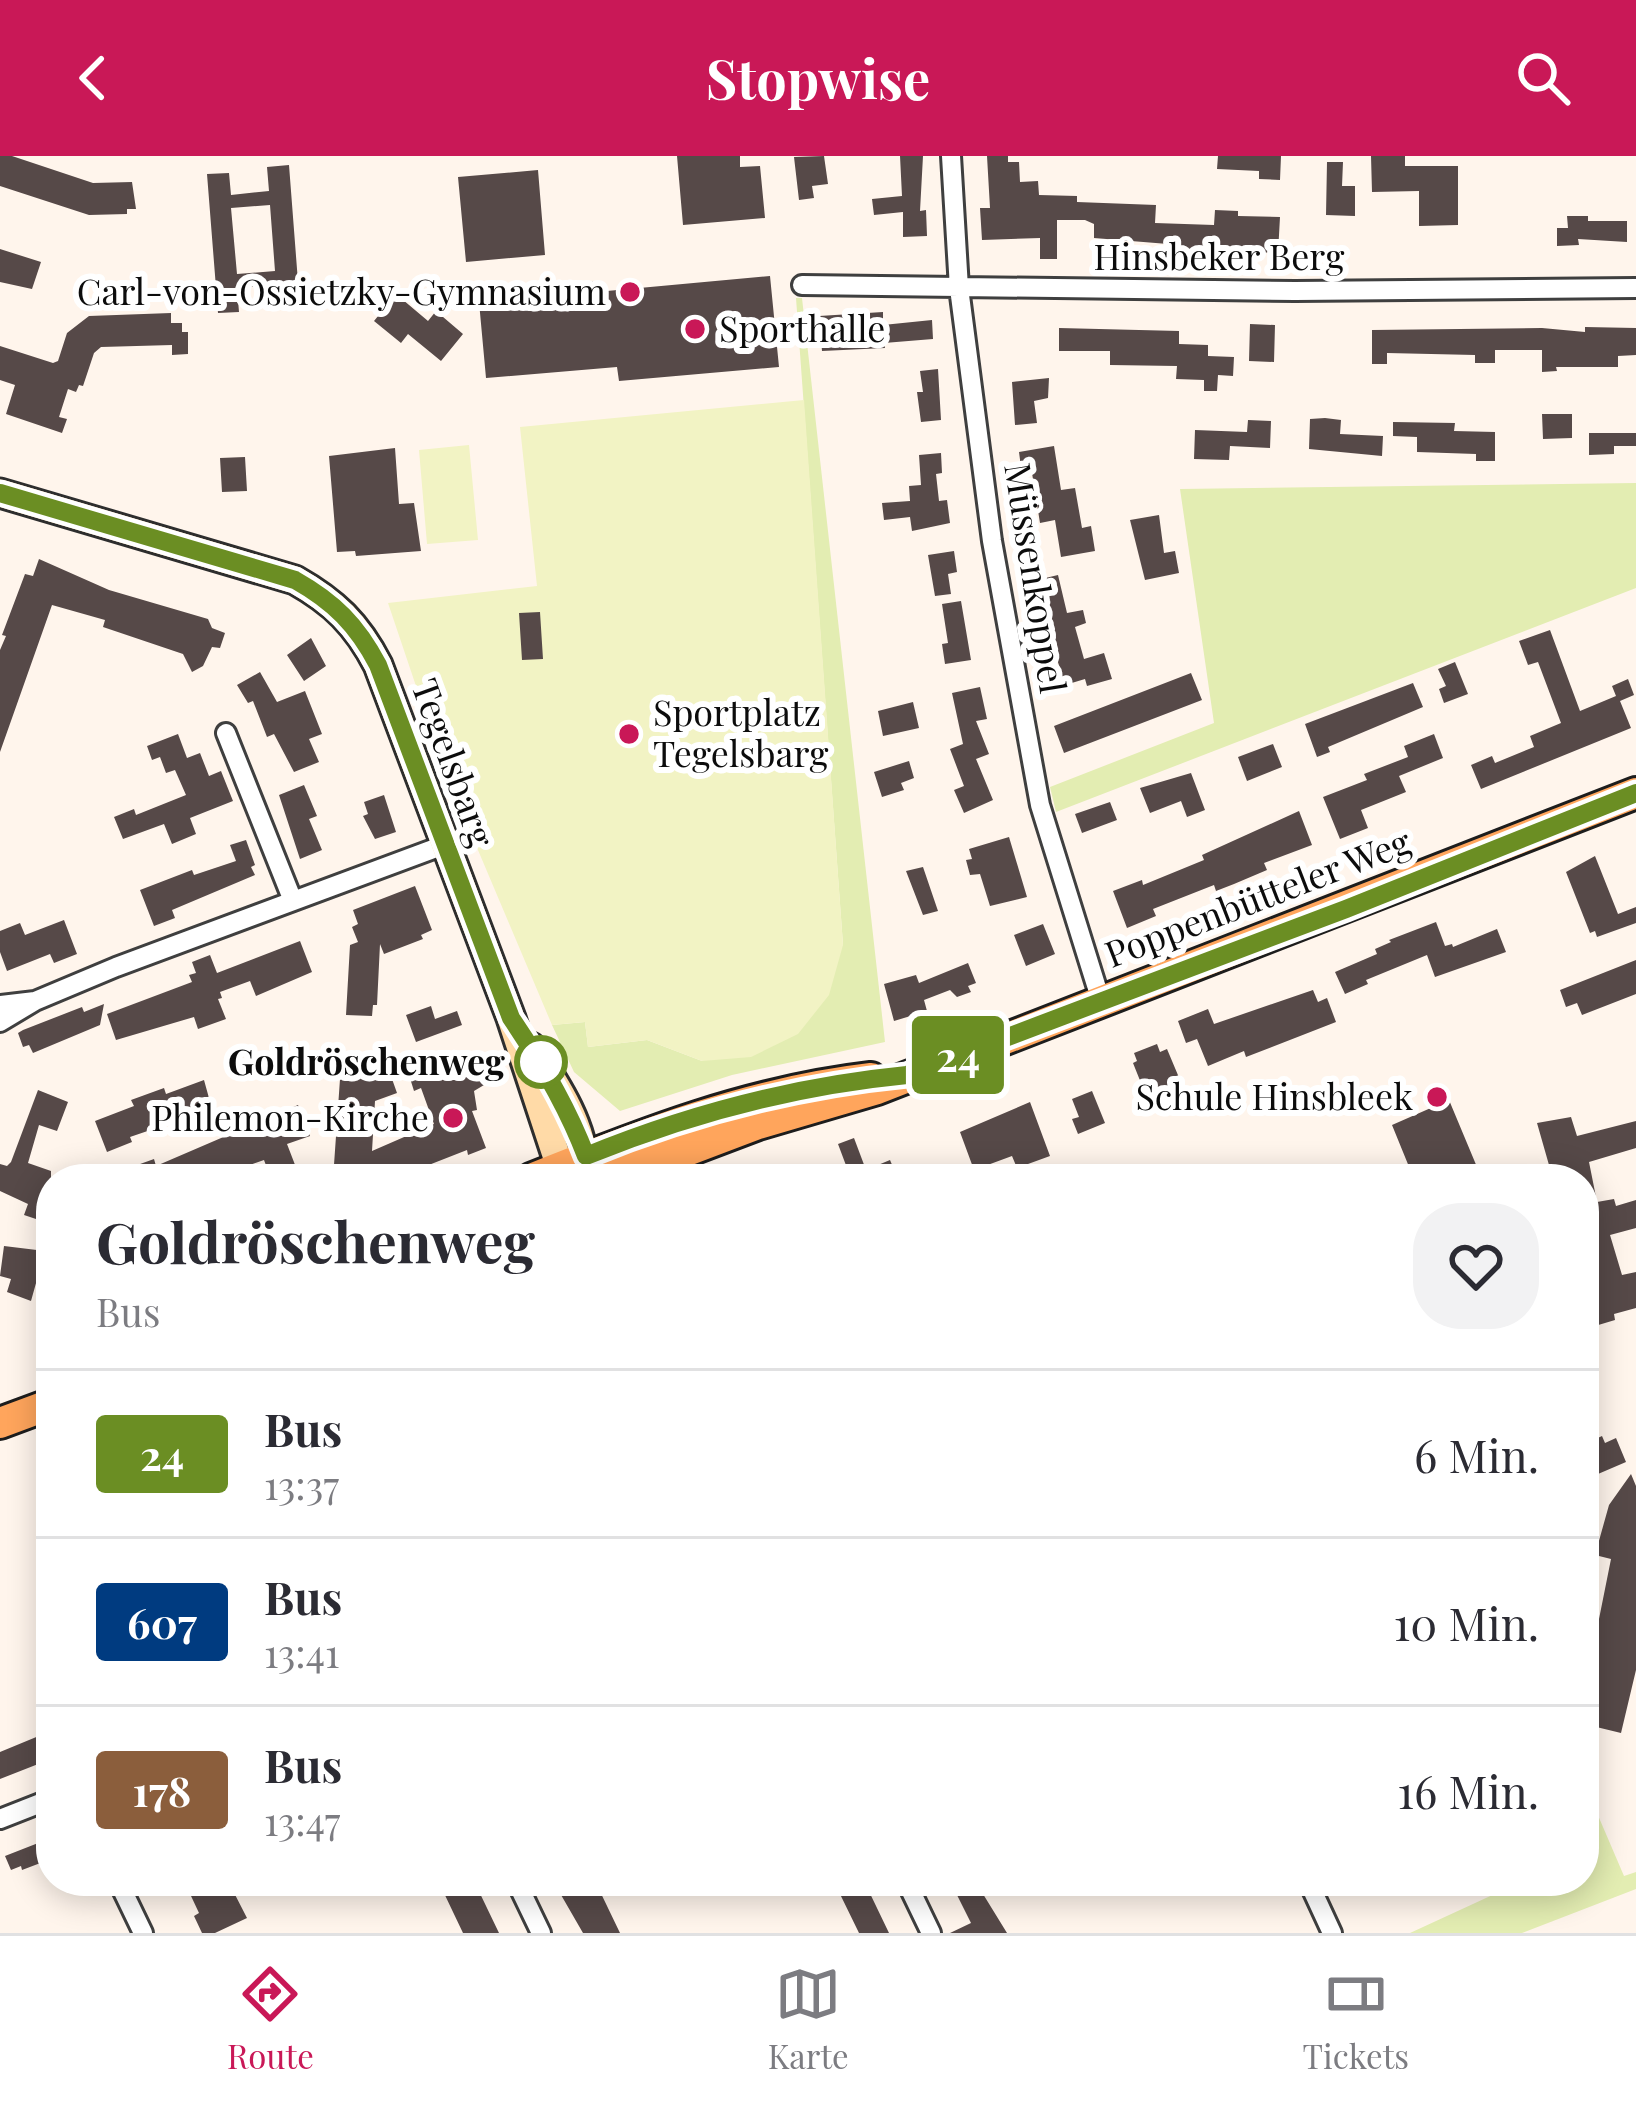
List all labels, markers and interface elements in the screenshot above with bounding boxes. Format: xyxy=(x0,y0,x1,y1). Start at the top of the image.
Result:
text: Stopwise xyxy=(706,42,930,114)
icon: back xyxy=(60,45,126,111)
icon: search xyxy=(1510,45,1576,111)
street label: Hinsbeker Berg xyxy=(1094,231,1344,279)
place label: Carl-von-Ossietzky-Gymnasium xyxy=(77,266,606,314)
marker: Carl-von-Ossietzky-Gymnasium xyxy=(617,279,643,305)
place label: Sporthalle xyxy=(719,303,885,351)
marker: Sporthalle xyxy=(682,316,708,342)
street label: Müssenkoppel xyxy=(995,459,1079,696)
street label: Tegelsbarg xyxy=(402,672,507,853)
place label: Sportplatz Tegelsbarg xyxy=(653,687,829,776)
marker: Sportplatz Tegelsbarg xyxy=(616,721,642,747)
street label: Poppenbütteler Weg xyxy=(1097,816,1417,977)
line badge: 24 xyxy=(904,1016,1012,1094)
text: 24 xyxy=(936,1027,980,1083)
place label: Goldröschenweg xyxy=(228,1036,505,1084)
marker: Goldröschenweg xyxy=(516,1037,566,1087)
place label: Schule Hinsbleek xyxy=(1135,1071,1413,1119)
marker: Schule Hinsbleek xyxy=(1424,1084,1450,1110)
place label: Philemon-Kirche xyxy=(151,1092,429,1140)
marker: Philemon-Kirche xyxy=(440,1105,466,1131)
text: Goldröschenweg xyxy=(96,1202,535,1278)
button: heart xyxy=(1413,1203,1539,1329)
text: Bus xyxy=(96,1285,160,1337)
text: Bus xyxy=(264,1398,342,1458)
text: 6 Min. xyxy=(1414,1424,1539,1484)
text: 24 xyxy=(140,1426,184,1482)
text: 13:37 xyxy=(264,1458,339,1510)
text: Bus xyxy=(264,1566,342,1626)
text: 10 Min. xyxy=(1394,1592,1539,1652)
text: 607 xyxy=(127,1594,197,1650)
text: 13:41 xyxy=(264,1626,339,1678)
text: Bus xyxy=(264,1734,342,1794)
text: 16 Min. xyxy=(1397,1760,1539,1820)
text: 178 xyxy=(133,1762,191,1818)
text: 13:47 xyxy=(264,1794,340,1846)
tab: Route xyxy=(227,1961,314,2077)
tab: Karte xyxy=(768,1961,849,2077)
tab: Tickets xyxy=(1303,1961,1409,2077)

